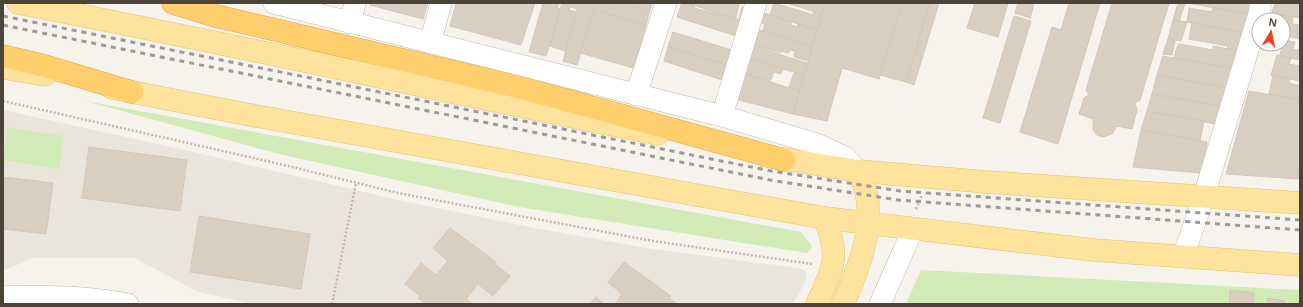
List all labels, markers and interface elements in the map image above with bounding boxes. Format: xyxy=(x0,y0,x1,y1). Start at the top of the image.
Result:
north arrow xyxy=(1251,12,1291,52)
text: N xyxy=(1268,16,1278,29)

